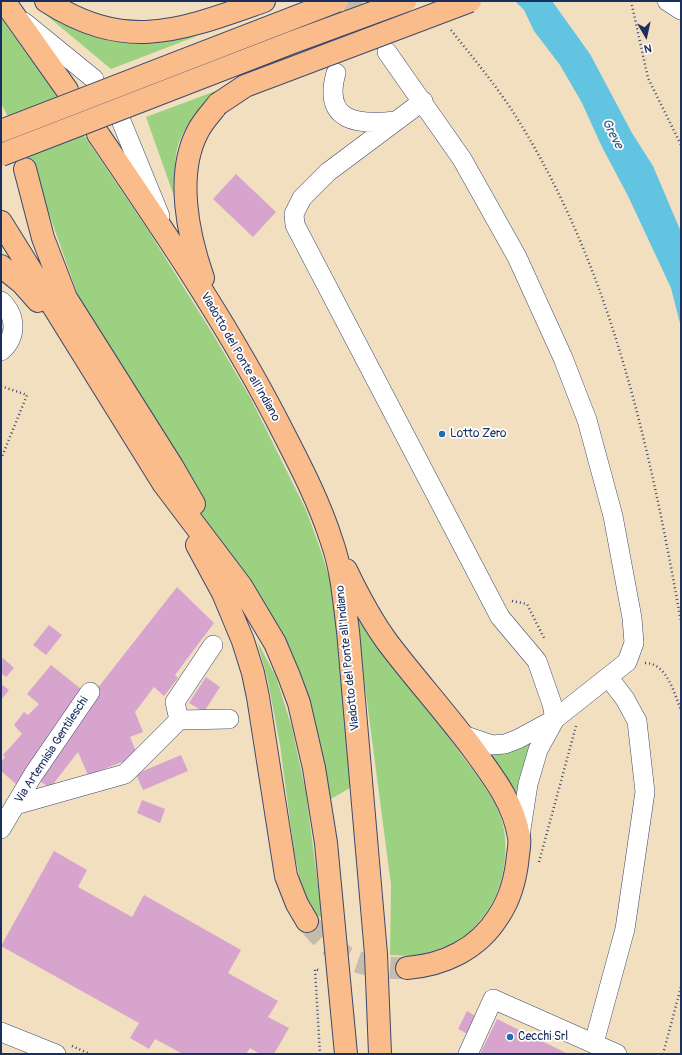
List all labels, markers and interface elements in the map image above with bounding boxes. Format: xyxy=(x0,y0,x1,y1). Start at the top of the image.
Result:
north arrow xyxy=(626,16,666,56)
text: N xyxy=(643,41,653,55)
water label: Greve xyxy=(598,116,626,152)
street label: Viadotto del Ponte all'Indiano xyxy=(197,290,283,424)
place label: Lotto Zero xyxy=(450,427,507,441)
marker: Lotto Zero xyxy=(437,429,447,439)
street label: Viadotto del Ponte all'Indiano xyxy=(333,584,363,732)
street label: Via Artemisia Gentileschi xyxy=(12,694,92,806)
place label: Cecchi Srl xyxy=(518,1030,568,1044)
marker: Cecchi Srl xyxy=(505,1032,515,1042)

